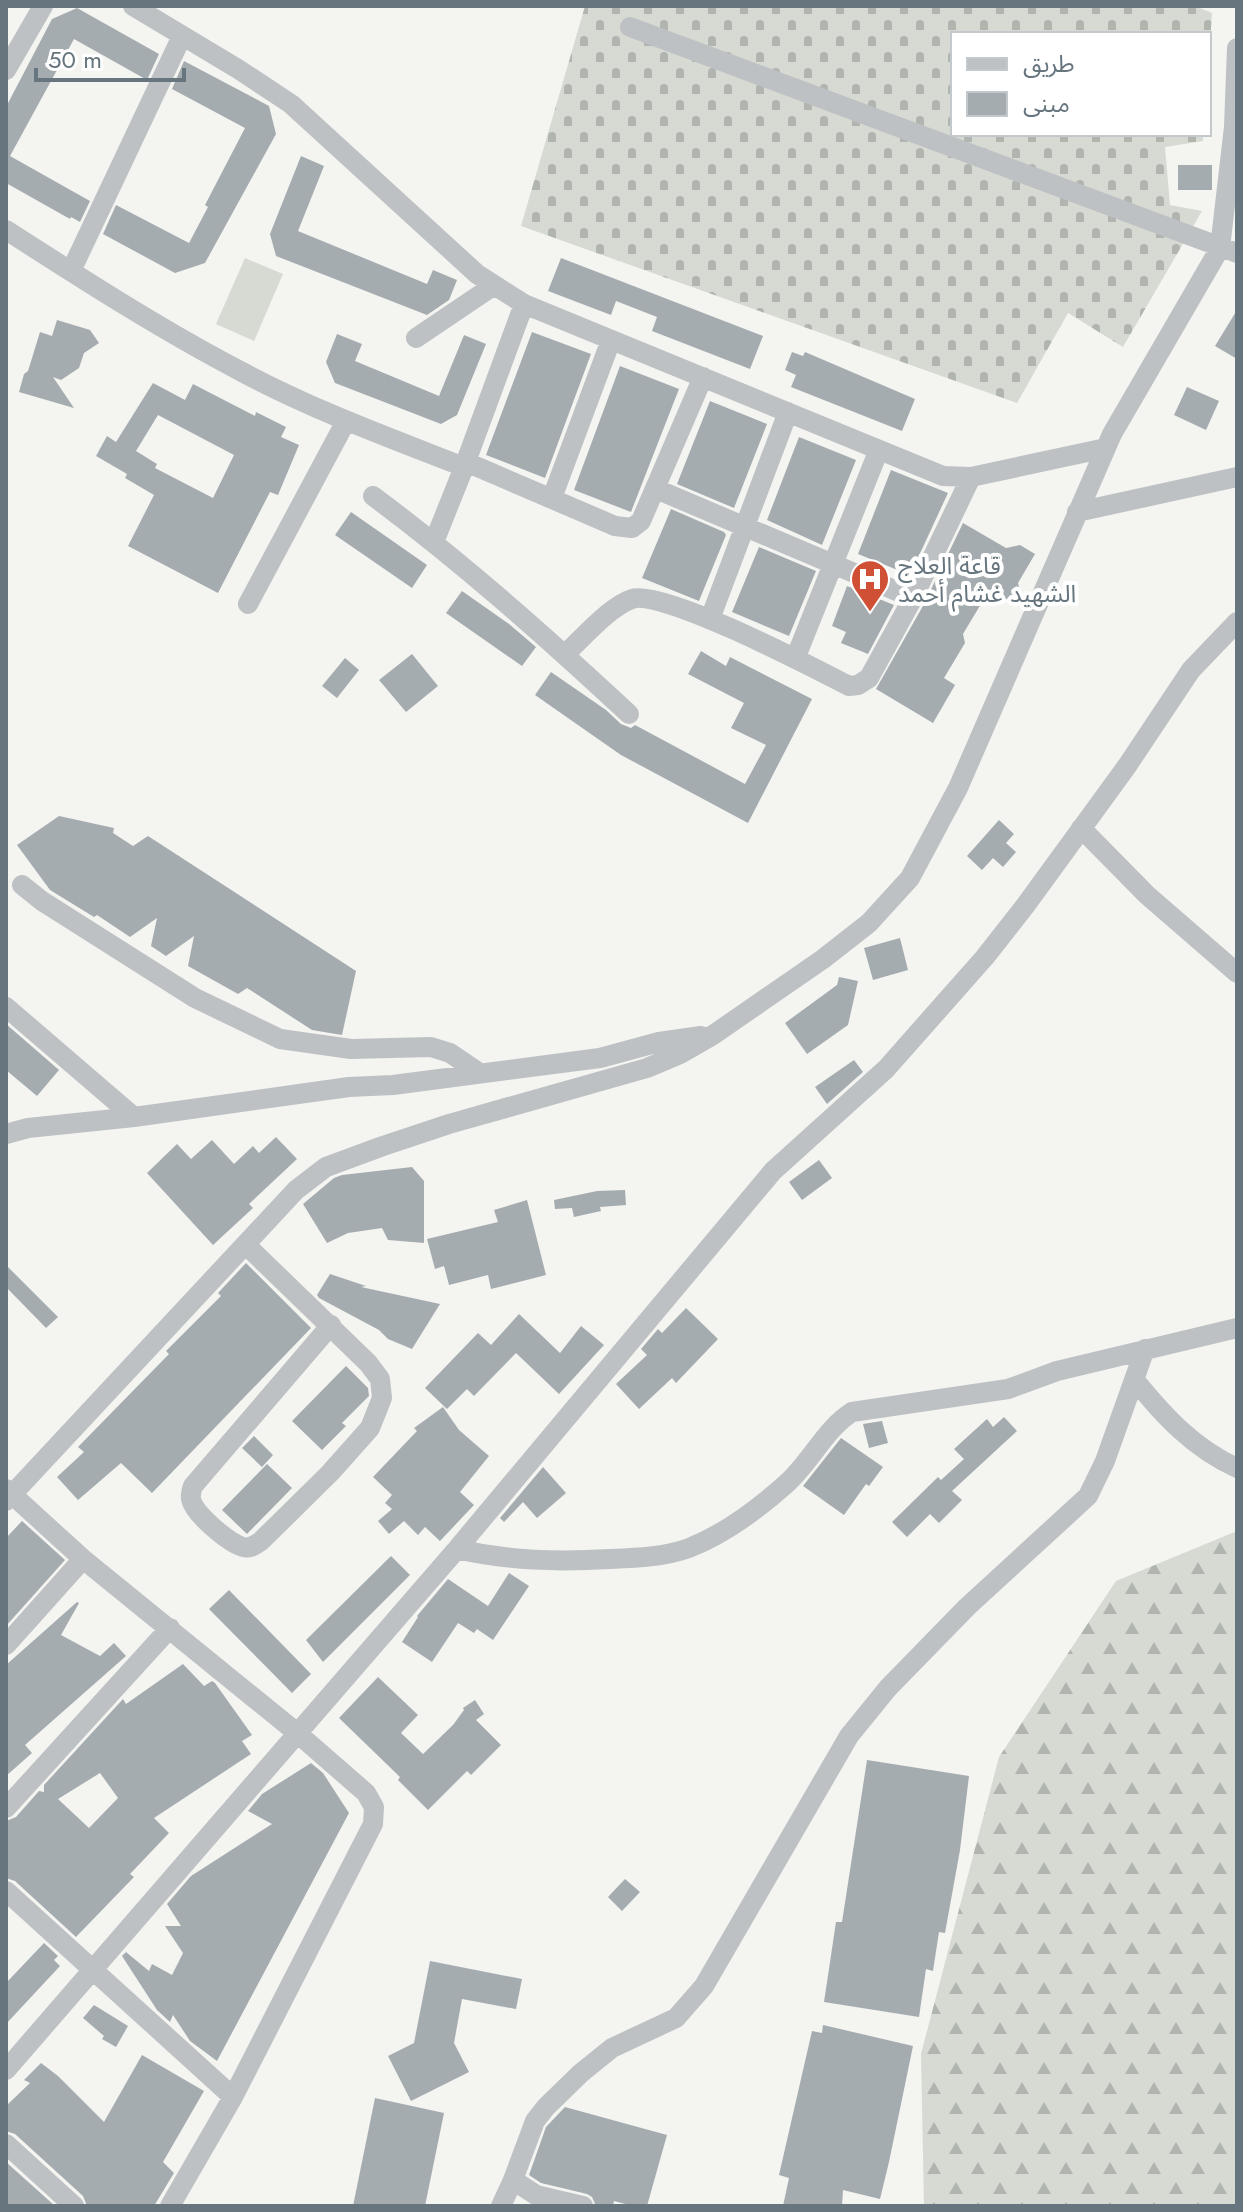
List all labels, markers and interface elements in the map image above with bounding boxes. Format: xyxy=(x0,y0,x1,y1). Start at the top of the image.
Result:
scale bar xyxy=(36,32,184,82)
legend xyxy=(951,32,1211,136)
text: 50 m xyxy=(48,42,102,77)
text: طريق xyxy=(1023,46,1075,81)
text: مبنى xyxy=(1023,86,1070,121)
place label: قاعة العلاج الشهيد غشام أحمد xyxy=(898,548,1076,612)
hospital icon: قاعة العلاج الشهيد غشام أحمد xyxy=(849,558,891,613)

